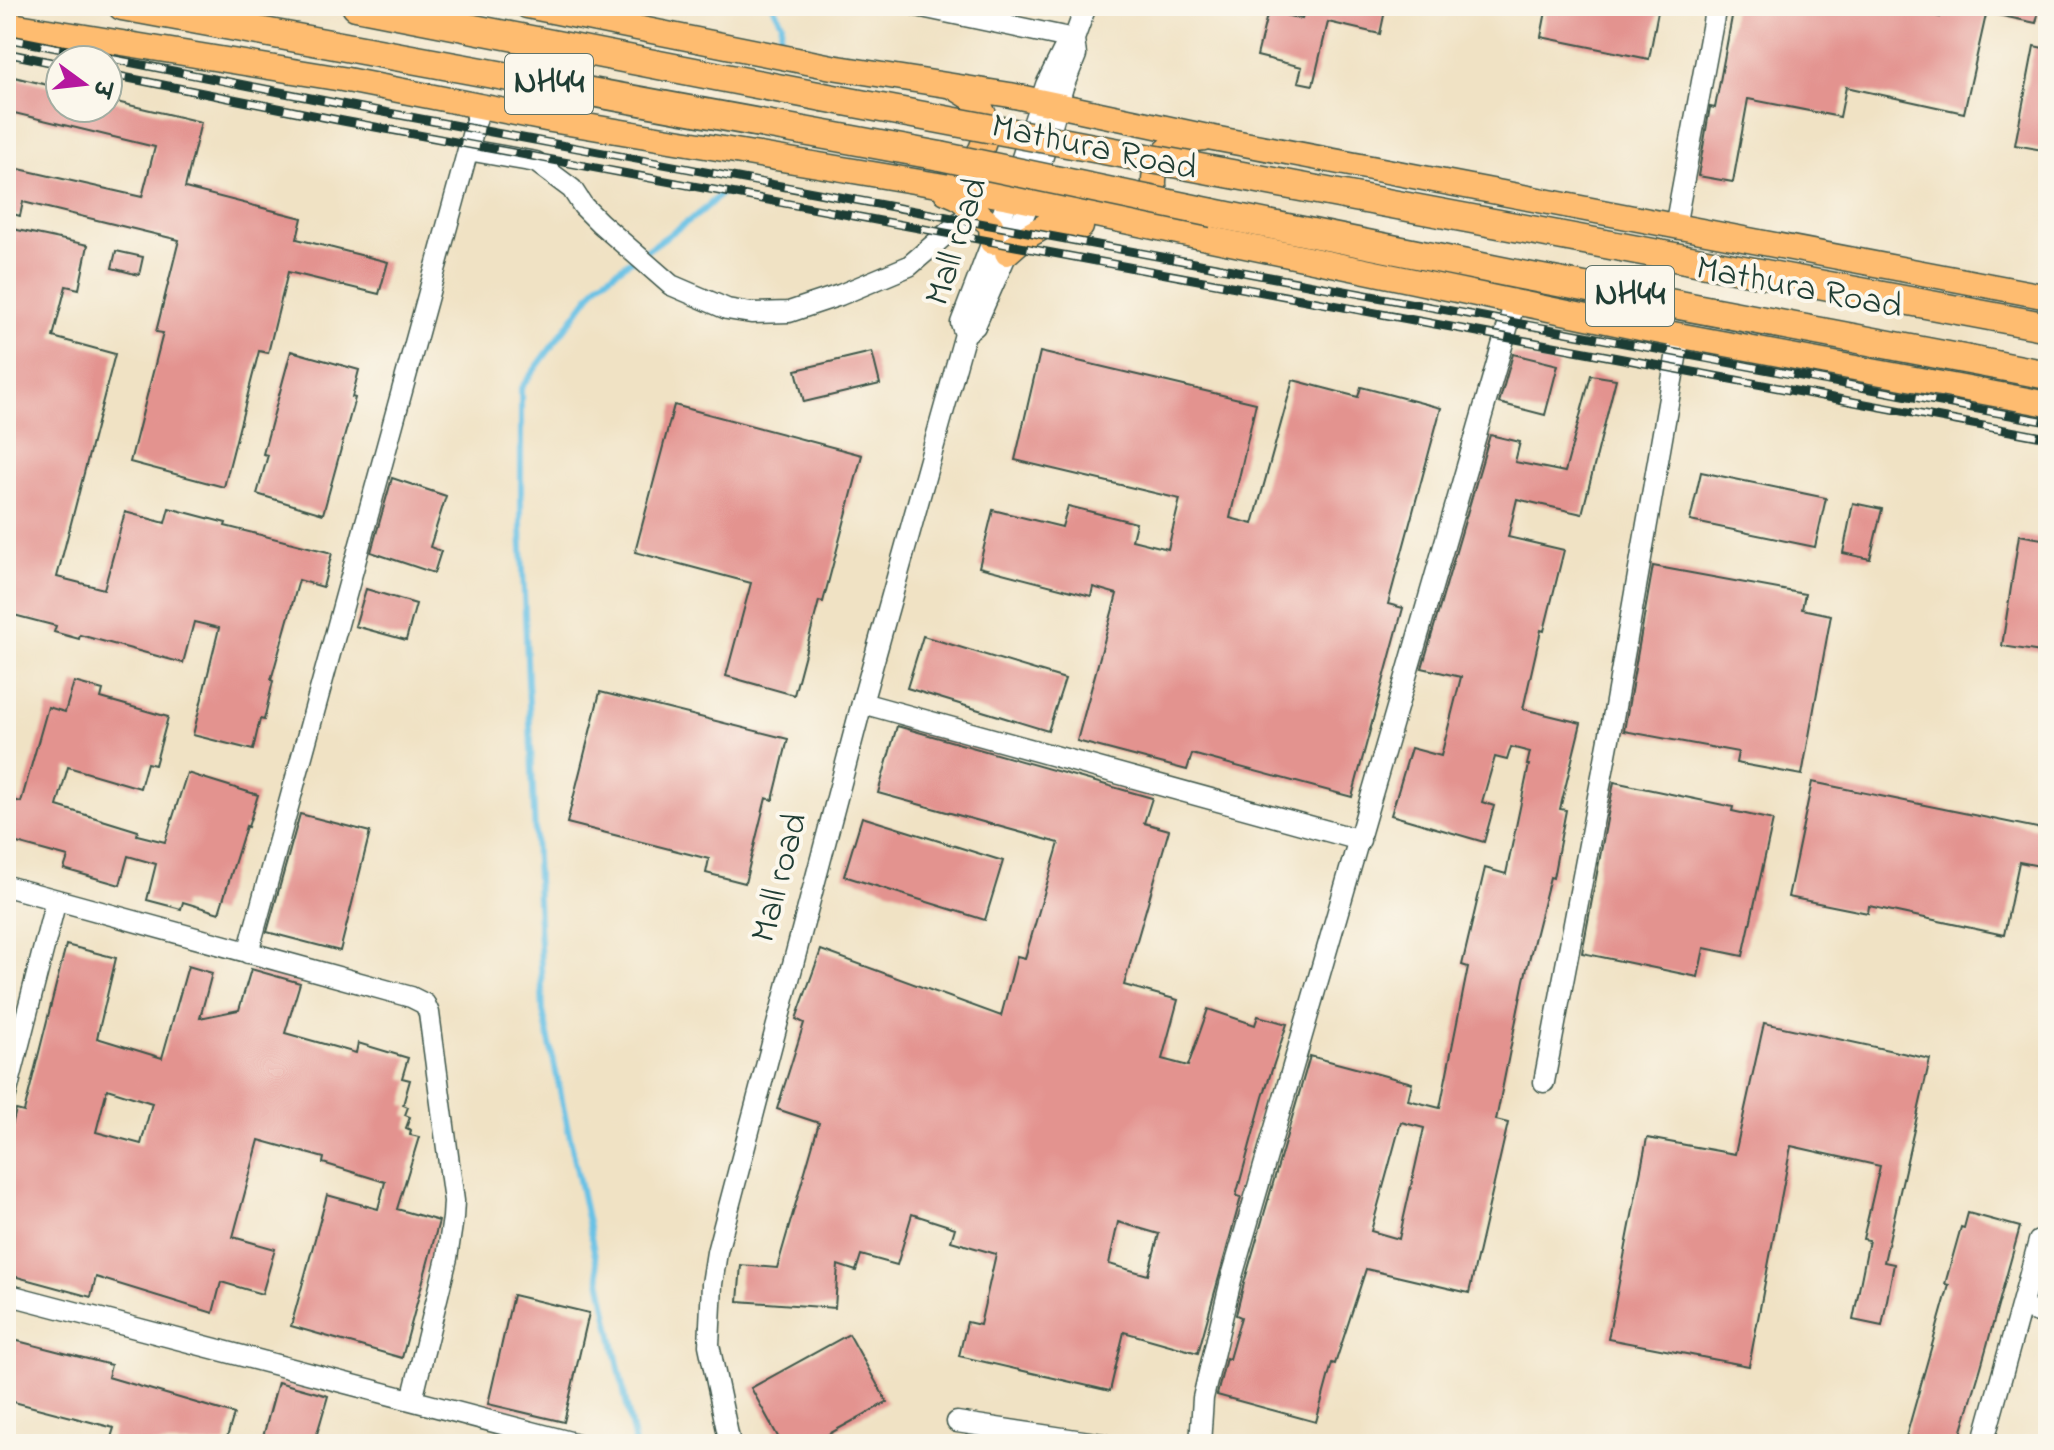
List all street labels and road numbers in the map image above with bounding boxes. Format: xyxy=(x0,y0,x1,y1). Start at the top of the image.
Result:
road number: NH44 xyxy=(505,54,593,114)
street label: Mathura Road xyxy=(986,101,1202,197)
street label: Mall road xyxy=(912,171,1004,313)
street label: Mathura Road xyxy=(1691,243,1907,335)
road number: NH44 xyxy=(1586,266,1674,326)
street label: Mall road xyxy=(738,807,824,949)

